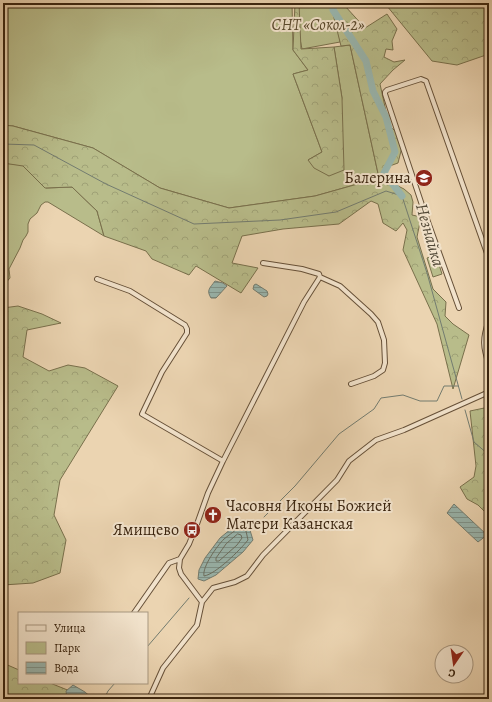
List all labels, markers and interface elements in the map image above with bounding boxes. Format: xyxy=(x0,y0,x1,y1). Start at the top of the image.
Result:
park label: СНТ «Сокол-2» xyxy=(272,14,365,36)
place label: Балерина xyxy=(344,167,412,189)
school or university icon: Балерина xyxy=(414,168,434,188)
water label: Незнайка xyxy=(410,201,450,269)
place label: Часовня Иконы Божией Матери Казанская xyxy=(226,495,392,535)
church icon: Часовня Иконы Божией Матери Казанская xyxy=(203,505,223,525)
place label: Ямищево xyxy=(113,519,179,541)
bus stop icon: Ямищево xyxy=(182,520,202,540)
legend xyxy=(18,612,148,684)
text: Улица xyxy=(54,620,86,636)
text: Парк xyxy=(54,640,80,656)
north arrow xyxy=(434,644,474,684)
text: Вода xyxy=(54,660,79,676)
text: С xyxy=(447,665,457,681)

